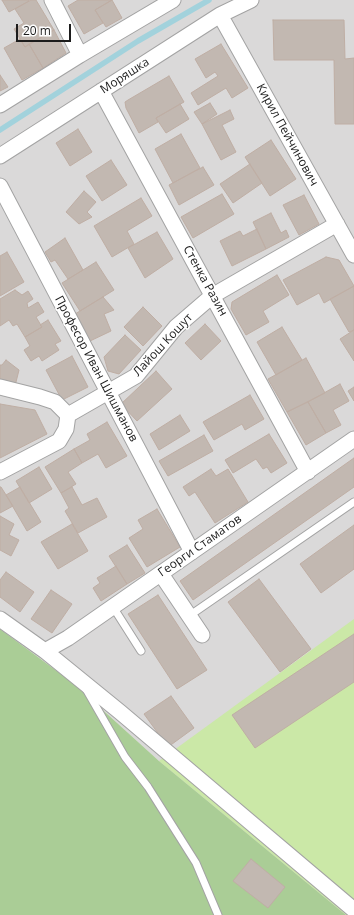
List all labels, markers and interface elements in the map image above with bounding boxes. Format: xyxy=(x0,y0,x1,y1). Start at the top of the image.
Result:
scale bar xyxy=(18,16,73,42)
text: 20 m xyxy=(23,22,51,39)
street label: Моряшка xyxy=(98,55,152,97)
street label: Кирил Пейчинович xyxy=(253,81,321,189)
street label: Стенка Разин xyxy=(180,243,230,319)
street label: Професор Иван Шишманов xyxy=(51,294,141,444)
street label: Лайош Кошут xyxy=(130,311,196,379)
street label: Георги Стаматов xyxy=(156,512,244,580)

